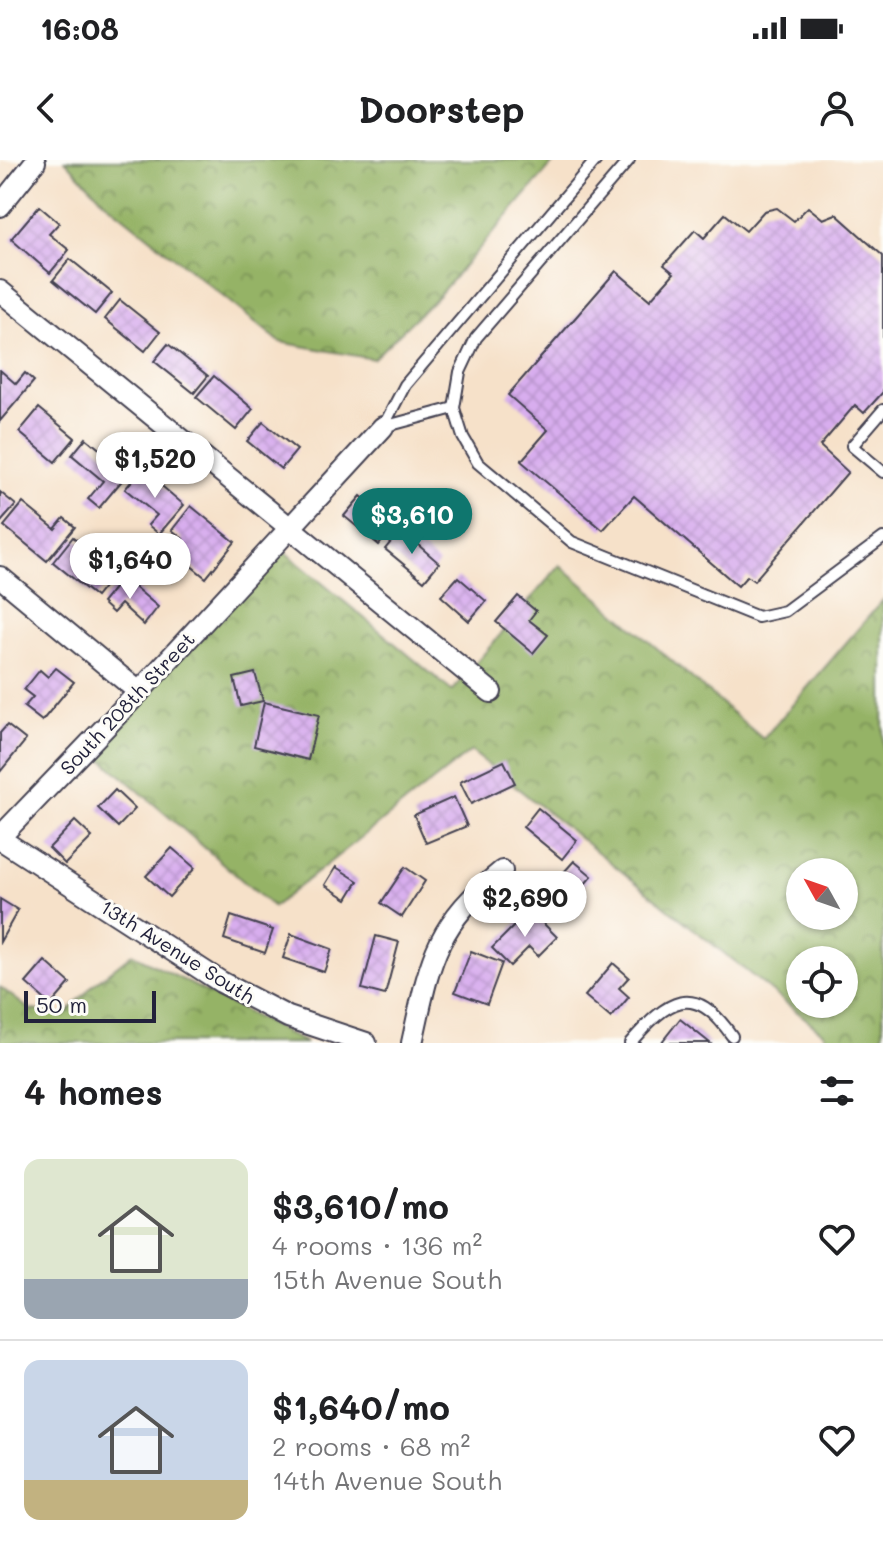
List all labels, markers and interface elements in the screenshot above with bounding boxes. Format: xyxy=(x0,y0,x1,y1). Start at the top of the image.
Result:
text: 16:08 xyxy=(40,8,119,48)
text: Doorstep xyxy=(358,85,525,132)
icon: back xyxy=(24,86,68,130)
icon: person xyxy=(815,86,859,130)
pin: $1,520 xyxy=(90,432,220,500)
text: $1,520 xyxy=(114,441,196,475)
pin: $3,610 xyxy=(347,488,477,556)
text: $3,610 xyxy=(370,497,454,531)
pin: $1,640 xyxy=(65,533,195,601)
text: $1,640 xyxy=(88,542,172,576)
street label: South 208th Street xyxy=(54,626,200,780)
north arrow xyxy=(786,858,858,930)
map controls xyxy=(786,858,858,1018)
pin: $2,690 xyxy=(460,871,590,939)
text: $2,690 xyxy=(482,880,568,914)
street label: 13th Avenue South xyxy=(96,893,260,1009)
button: locate xyxy=(786,946,858,1018)
scale bar xyxy=(24,987,156,1023)
text: 50 m xyxy=(36,990,87,1019)
text: 4 homes xyxy=(24,1069,163,1114)
icon: filters xyxy=(815,1069,859,1113)
text: $3,610/mo xyxy=(272,1183,449,1228)
icon: home xyxy=(88,1191,184,1287)
icon: heart xyxy=(815,1217,859,1261)
text: 4 rooms · 136 m² xyxy=(272,1228,482,1262)
text: 15th Avenue South xyxy=(272,1262,502,1296)
text: $1,640/mo xyxy=(272,1384,450,1429)
icon: home xyxy=(88,1392,184,1488)
icon: heart xyxy=(815,1418,859,1462)
text: 2 rooms · 68 m² xyxy=(272,1429,470,1463)
text: 14th Avenue South xyxy=(272,1463,502,1497)

